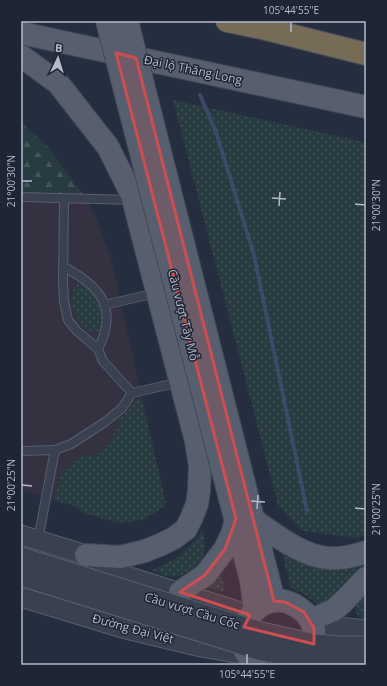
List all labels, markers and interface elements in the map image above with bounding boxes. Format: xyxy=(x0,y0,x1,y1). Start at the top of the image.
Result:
text: 105°44'55"E xyxy=(263,3,319,17)
north arrow xyxy=(38,38,78,78)
text: B xyxy=(55,40,63,55)
street label: Đại lộ Thăng Long xyxy=(142,51,244,88)
text: 21°00'30"N xyxy=(4,155,18,207)
text: 21°00'30"N xyxy=(369,179,383,231)
street label: Cầu vượt Tây Mỗ xyxy=(164,267,203,362)
text: 21°00'25"N xyxy=(4,459,18,511)
text: 21°00'25"N xyxy=(369,483,383,535)
street label: Cầu vượt Cầu Cốc xyxy=(143,588,242,633)
street label: Đường Đại Việt xyxy=(91,609,176,648)
text: 105°44'55"E xyxy=(219,667,275,681)

